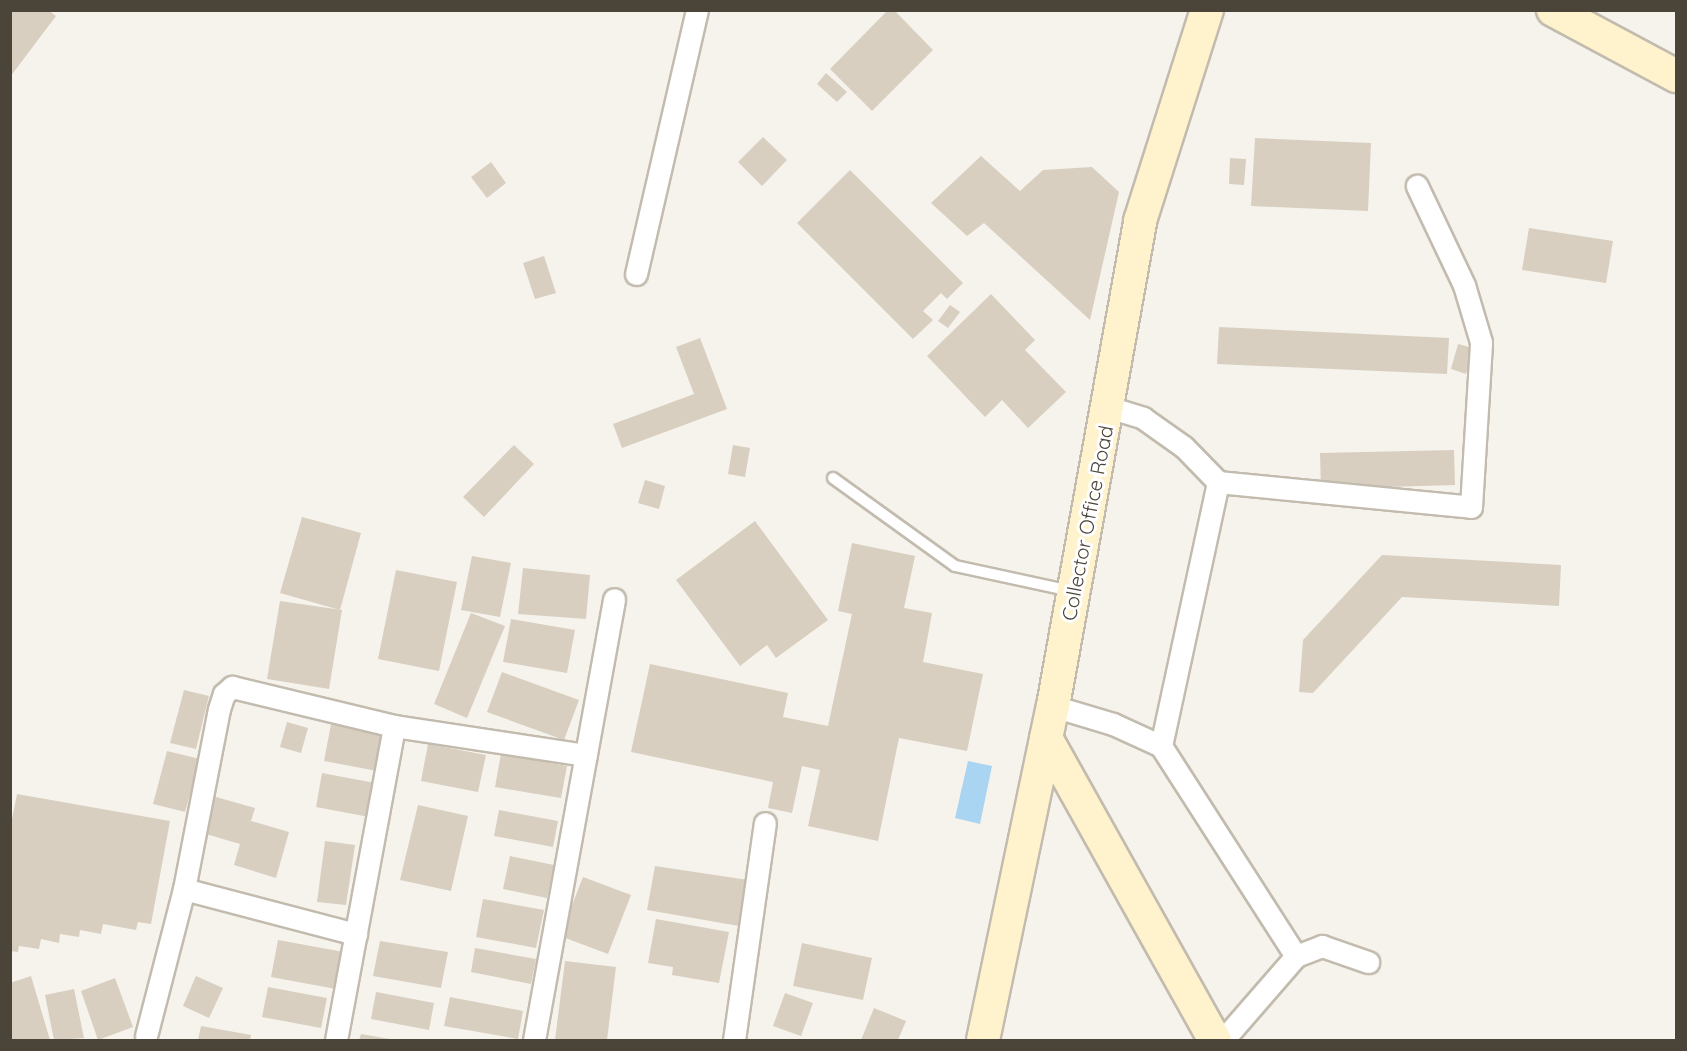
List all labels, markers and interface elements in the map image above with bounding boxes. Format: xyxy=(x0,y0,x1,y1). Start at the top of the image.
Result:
street label: Collector Office Road xyxy=(1056,423,1118,623)

